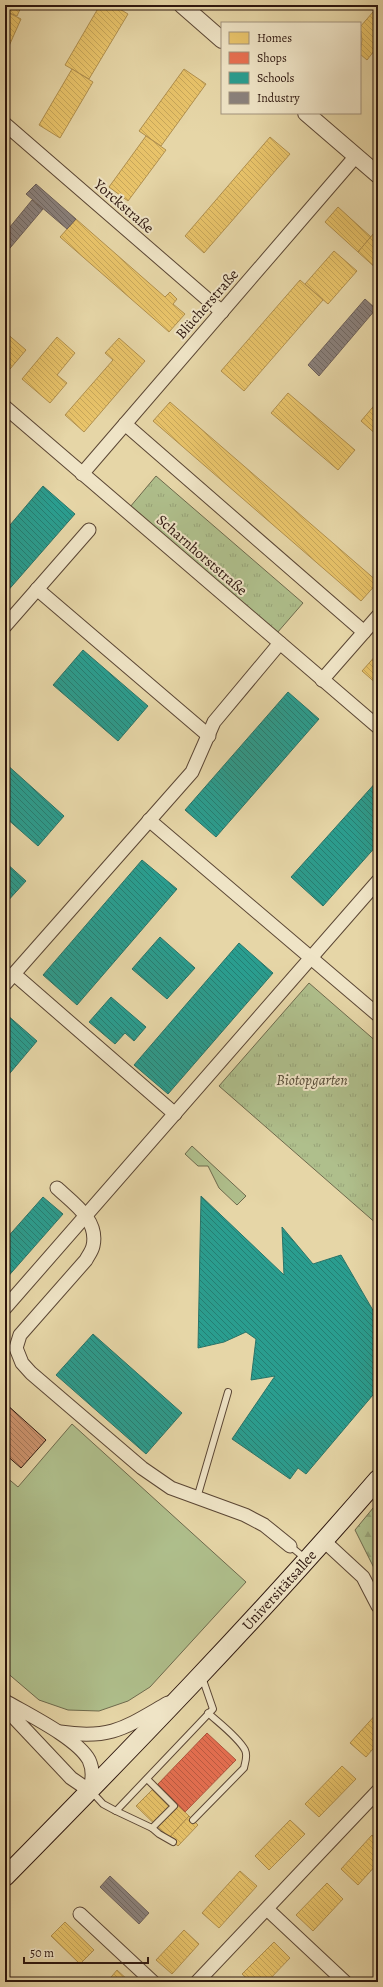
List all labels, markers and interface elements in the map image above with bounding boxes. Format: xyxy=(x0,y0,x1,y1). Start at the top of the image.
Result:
legend xyxy=(221,22,361,114)
text: Homes xyxy=(257,30,292,46)
text: Shops xyxy=(257,50,287,66)
text: Schools xyxy=(257,70,294,86)
text: Industry xyxy=(257,90,300,106)
street label: Yorckstraße xyxy=(89,174,159,238)
street label: Blücherstraße xyxy=(171,265,243,343)
street label: Scharnhorststraße xyxy=(152,510,252,600)
park label: Biotopgarten xyxy=(276,1070,348,1090)
street label: Universitätsallee xyxy=(237,1545,321,1635)
scale bar xyxy=(24,1939,148,1965)
text: 50 m xyxy=(30,1945,54,1961)

